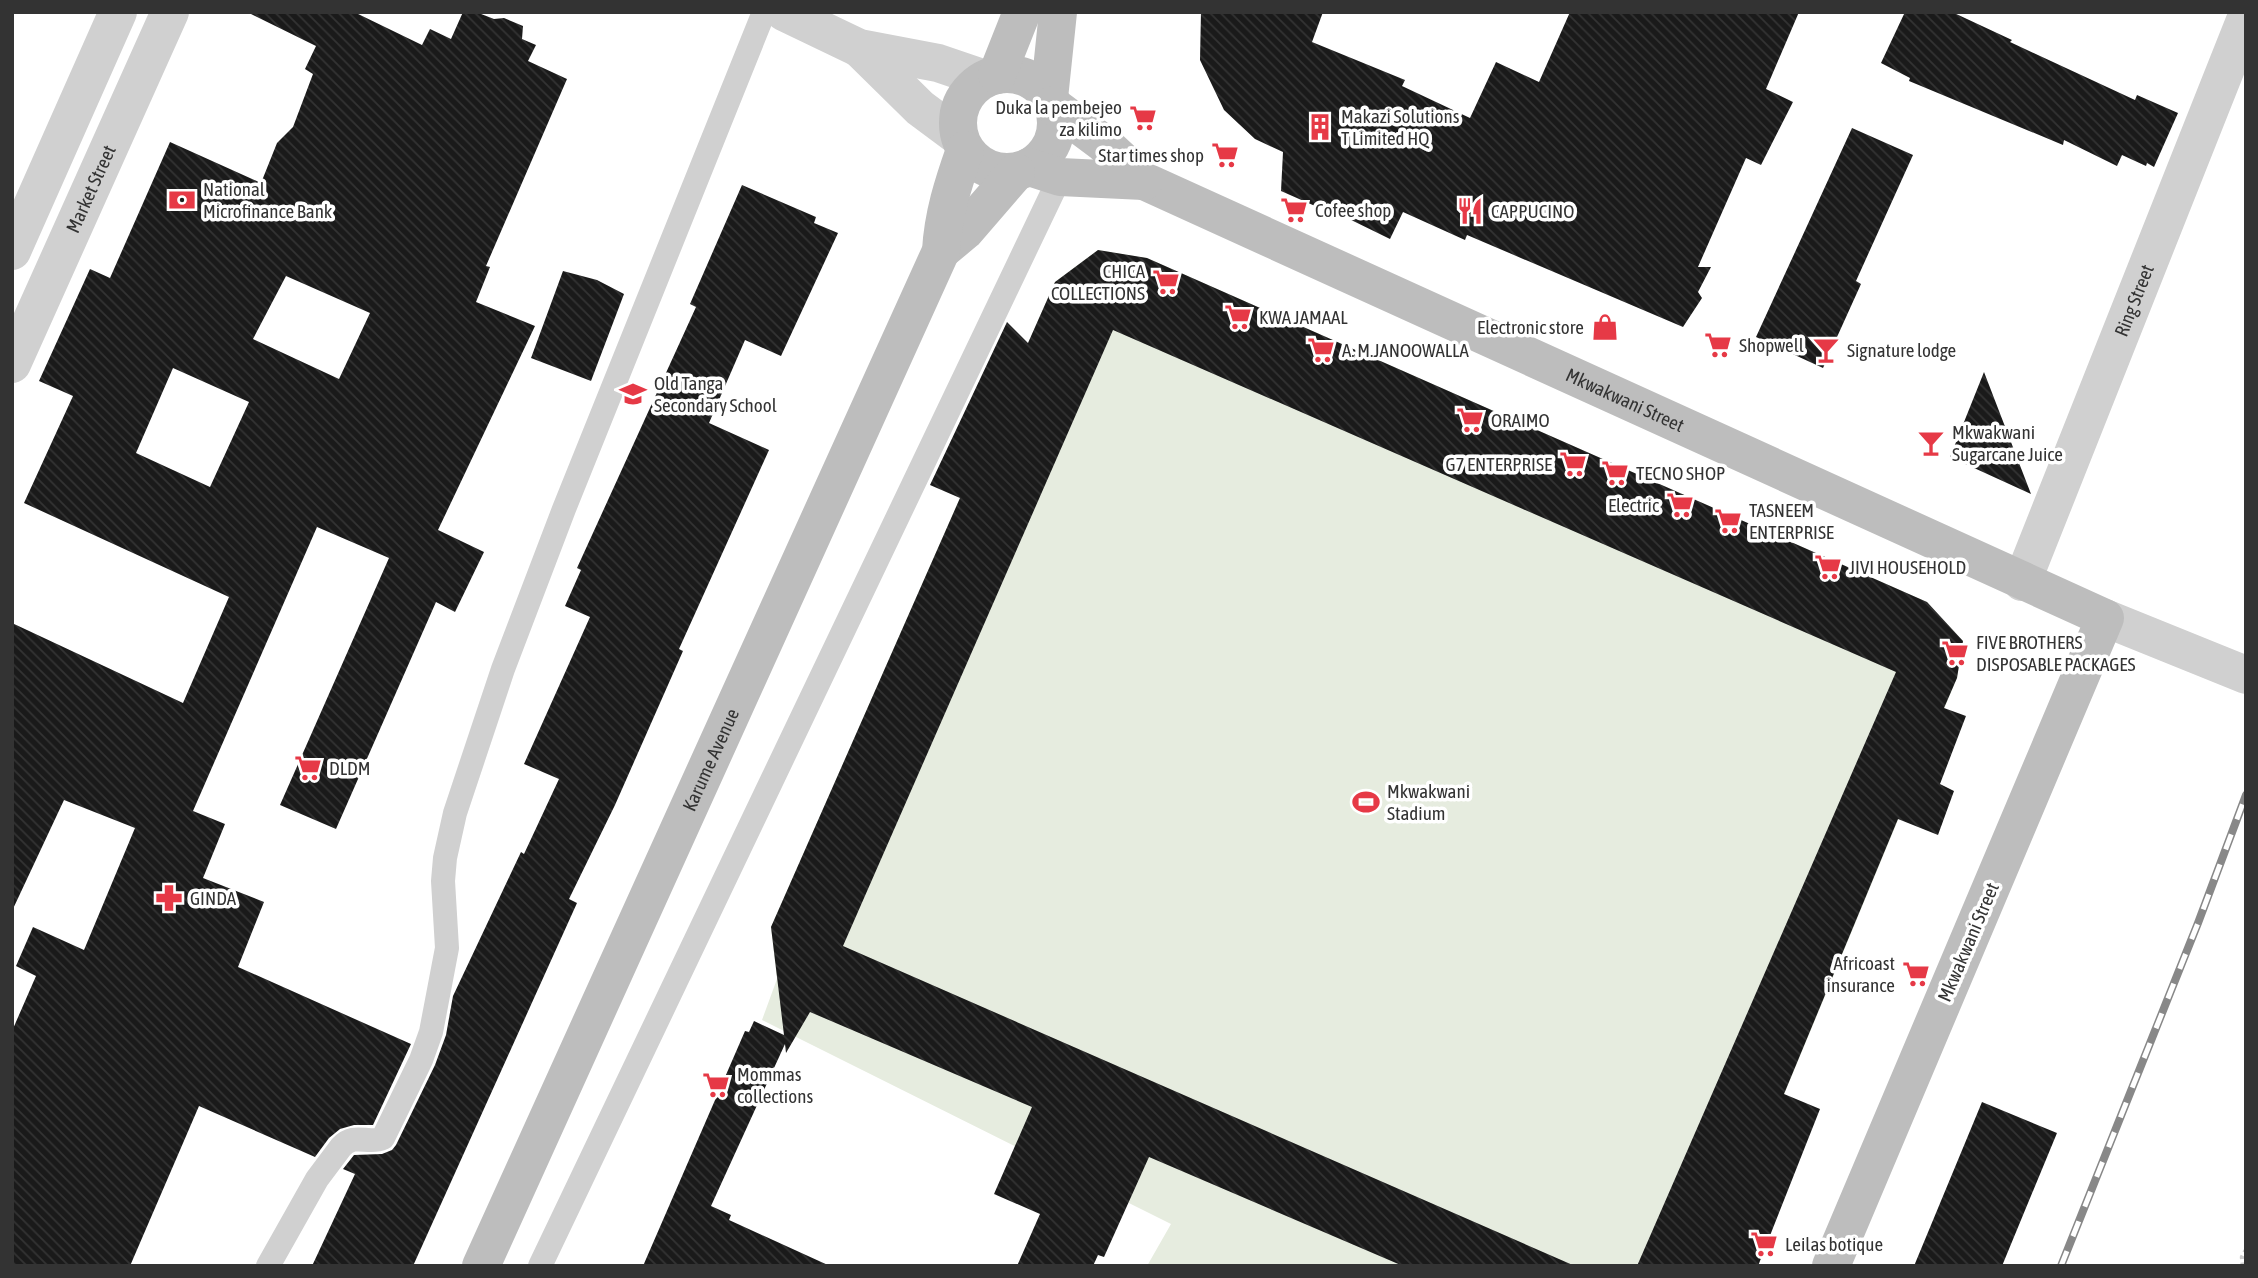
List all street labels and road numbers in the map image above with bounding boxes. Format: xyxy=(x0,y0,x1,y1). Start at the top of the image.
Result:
street label: Market Street xyxy=(61,142,120,236)
street label: Ring Street xyxy=(2110,261,2158,340)
street label: Mkwakwani Street xyxy=(1563,363,1688,436)
street label: Karume Avenue xyxy=(678,705,743,814)
street label: Mkwakwani Street xyxy=(1933,879,2003,1005)

